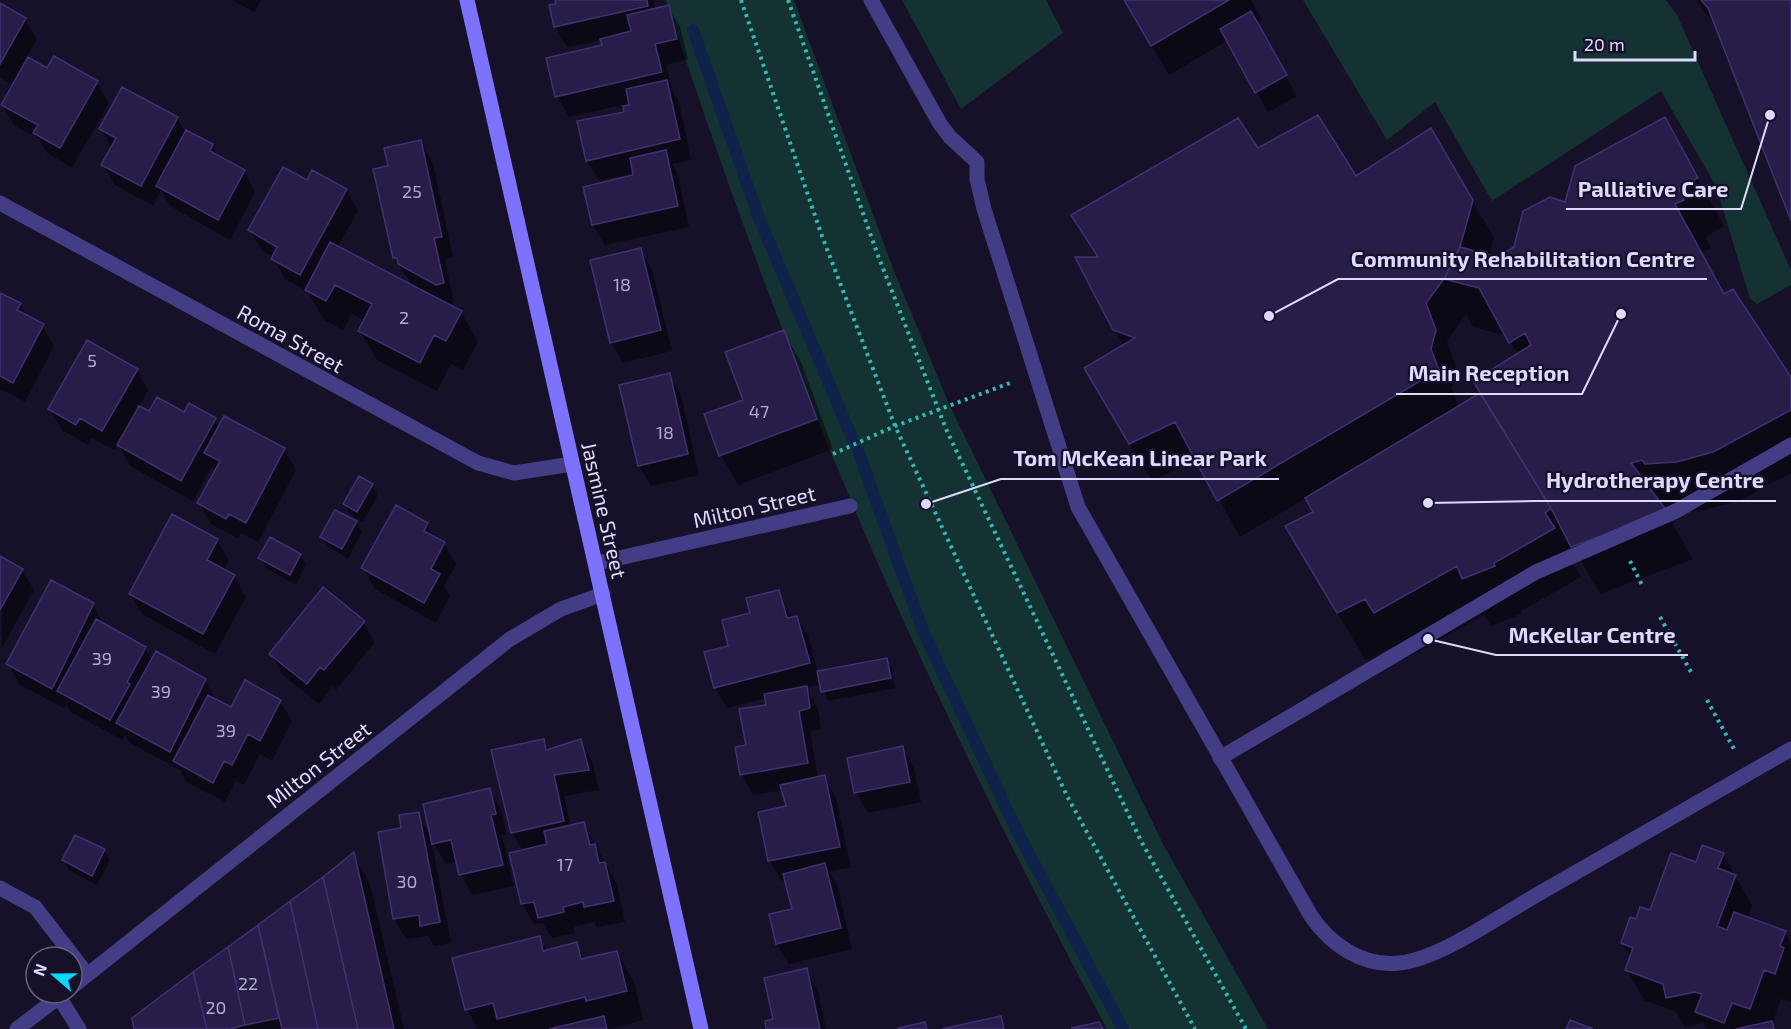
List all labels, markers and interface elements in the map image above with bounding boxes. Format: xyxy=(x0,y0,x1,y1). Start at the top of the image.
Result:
scale bar xyxy=(1575,24,1695,62)
text: 20 m xyxy=(1584,33,1625,55)
callout: Palliative Care xyxy=(1566,169,1741,209)
text: Palliative Care xyxy=(1578,175,1728,201)
house number: 25 xyxy=(402,180,422,202)
callout: Community Rehabilitation Centre xyxy=(1338,239,1707,279)
text: Community Rehabilitation Centre xyxy=(1351,245,1695,272)
house number: 18 xyxy=(613,273,631,295)
street label: Roma Street xyxy=(233,299,349,377)
house number: 2 xyxy=(399,306,409,328)
house number: 5 xyxy=(87,349,97,371)
callout: Main Reception xyxy=(1396,354,1582,394)
text: Main Reception xyxy=(1408,359,1570,385)
house number: 47 xyxy=(749,400,769,422)
house number: 18 xyxy=(656,421,674,443)
street label: Jasmine Street xyxy=(577,439,633,581)
callout: Tom McKean Linear Park xyxy=(1001,439,1279,479)
text: Tom McKean Linear Park xyxy=(1013,444,1267,470)
callout: Hydrotherapy Centre xyxy=(1534,461,1776,501)
text: Hydrotherapy Centre xyxy=(1546,466,1764,493)
street label: Milton Street xyxy=(690,480,818,532)
callout: McKellar Centre xyxy=(1496,615,1688,655)
text: McKellar Centre xyxy=(1508,621,1676,647)
house number: 39 xyxy=(92,647,112,669)
house number: 39 xyxy=(151,680,171,702)
street label: Milton Street xyxy=(261,716,375,812)
house number: 39 xyxy=(216,719,236,741)
house number: 17 xyxy=(557,853,573,875)
house number: 30 xyxy=(397,870,417,892)
north arrow xyxy=(24,945,84,1005)
text: N xyxy=(29,961,50,978)
house number: 22 xyxy=(238,972,258,994)
house number: 20 xyxy=(206,996,226,1018)

